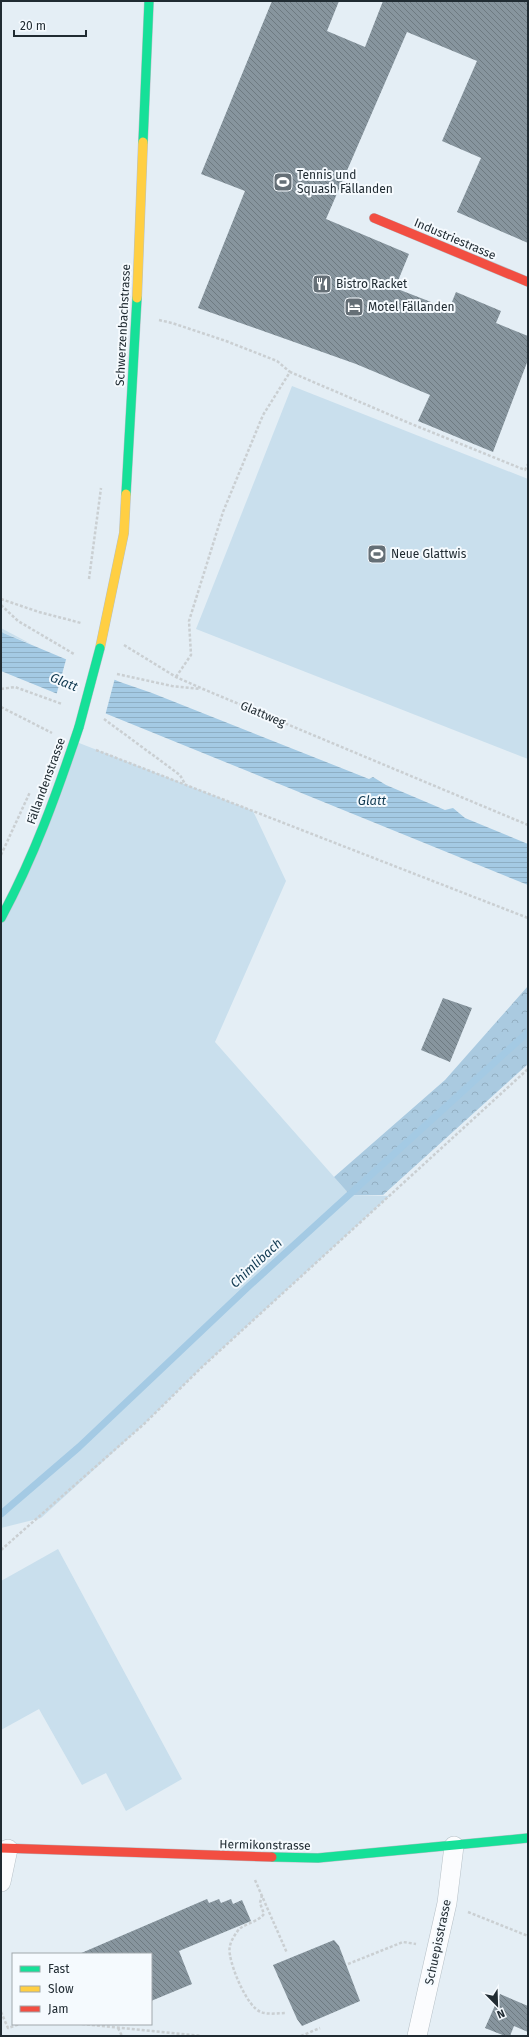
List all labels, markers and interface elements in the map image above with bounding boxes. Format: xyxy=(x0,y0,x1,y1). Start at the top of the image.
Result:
scale bar xyxy=(14,12,86,38)
text: 20 m xyxy=(20,19,46,33)
place label: Tennis und Squash Fällanden xyxy=(297,168,393,196)
sports icon: Tennis und Squash Fällanden xyxy=(272,171,294,193)
street label: Industriestrasse xyxy=(412,215,498,263)
street label: Schwerzenbachstrasse xyxy=(113,264,133,386)
restaurant icon: Bistro Racket xyxy=(311,273,333,295)
place label: Bistro Racket xyxy=(336,277,408,291)
hotel icon: Motel Fällanden xyxy=(343,296,365,318)
place label: Motel Fällanden xyxy=(368,300,455,314)
sports icon: Neue Glattwis xyxy=(366,543,388,565)
place label: Neue Glattwis xyxy=(391,547,467,561)
water label: Glatt xyxy=(48,670,80,694)
street label: Glattweg xyxy=(238,698,288,730)
street label: Fällandenstrasse xyxy=(24,736,68,826)
water label: Glatt xyxy=(358,793,387,808)
water label: Chimlibach xyxy=(227,1235,285,1291)
street label: Hermikonstrasse xyxy=(219,1837,311,1853)
street label: Schuepisstrasse xyxy=(422,1898,454,1986)
legend xyxy=(12,1953,152,2025)
text: Fast xyxy=(48,1962,70,1976)
text: Slow xyxy=(48,1982,74,1996)
north arrow xyxy=(477,1985,517,2025)
text: Jam xyxy=(48,2002,68,2016)
text: N xyxy=(495,2006,507,2021)

